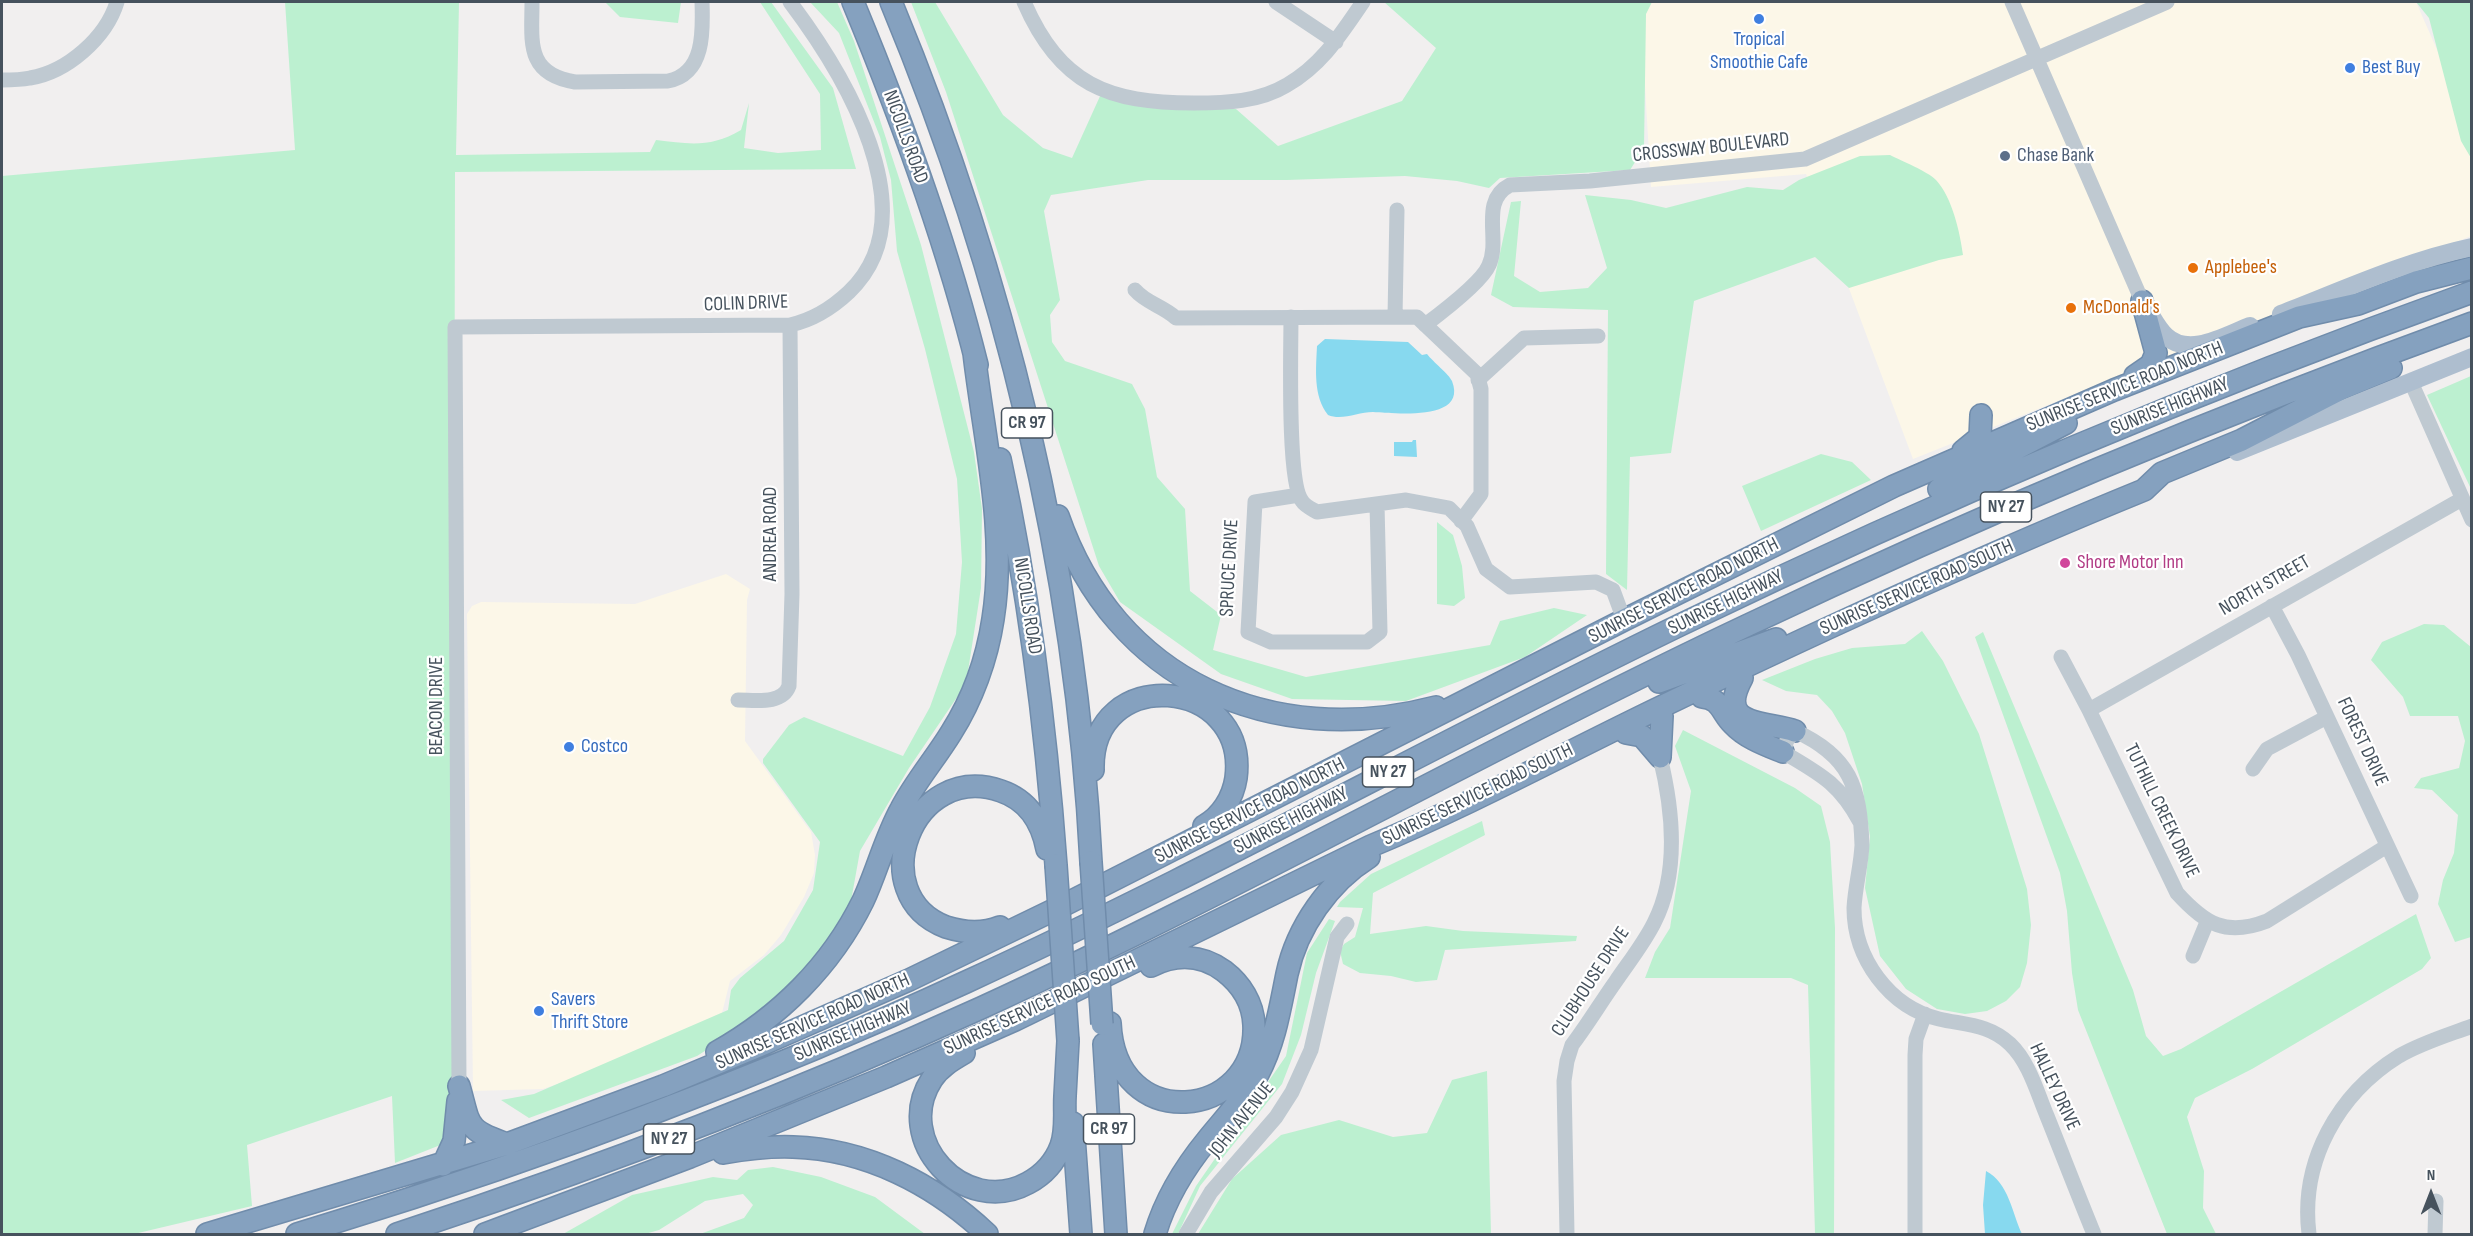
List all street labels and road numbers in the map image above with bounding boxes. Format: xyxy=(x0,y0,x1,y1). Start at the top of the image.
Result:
street label: NICOLLS ROAD xyxy=(877,87,933,187)
street label: CROSSWAY BOULEVARD xyxy=(1631,128,1791,168)
street label: COLIN DRIVE xyxy=(703,291,789,317)
street label: SUNRISE SERVICE ROAD NORTH xyxy=(2023,337,2227,437)
street label: SUNRISE HIGHWAY xyxy=(2108,372,2232,442)
road number: CR 97 xyxy=(1002,408,1052,438)
street label: ANDREA ROAD xyxy=(759,487,783,581)
road number: NY 27 xyxy=(1980,492,2032,522)
street label: SPRUCE DRIVE xyxy=(1215,519,1245,617)
street label: SUNRISE SERVICE ROAD NORTH xyxy=(1585,533,1783,649)
street label: SUNRISE SERVICE ROAD SOUTH xyxy=(1817,535,2017,641)
street label: NORTH STREET xyxy=(2215,550,2315,622)
street label: NICOLLS ROAD xyxy=(1008,556,1046,656)
street label: SUNRISE HIGHWAY xyxy=(1665,565,1787,641)
street label: BEACON DRIVE xyxy=(425,657,449,755)
street label: FOREST DRIVE xyxy=(2331,694,2393,790)
street label: SUNRISE SERVICE ROAD SOUTH xyxy=(1379,738,1577,852)
street label: TUTHILL CREEK DRIVE xyxy=(2118,740,2204,882)
street label: SUNRISE SERVICE ROAD NORTH xyxy=(1151,753,1349,869)
road number: NY 27 xyxy=(1362,757,1414,787)
street label: SUNRISE HIGHWAY xyxy=(1230,782,1352,860)
street label: CLUBHOUSE DRIVE xyxy=(1547,923,1635,1041)
street label: SUNRISE SERVICE ROAD SOUTH xyxy=(940,951,1140,1061)
street label: SUNRISE SERVICE ROAD NORTH xyxy=(712,968,914,1076)
street label: SUNRISE HIGHWAY xyxy=(791,997,915,1067)
street label: HALLEY DRIVE xyxy=(2023,1039,2085,1135)
street label: JOHN AVENUE xyxy=(1204,1077,1280,1163)
road number: CR 97 xyxy=(1084,1114,1134,1144)
road number: NY 27 xyxy=(644,1124,694,1154)

